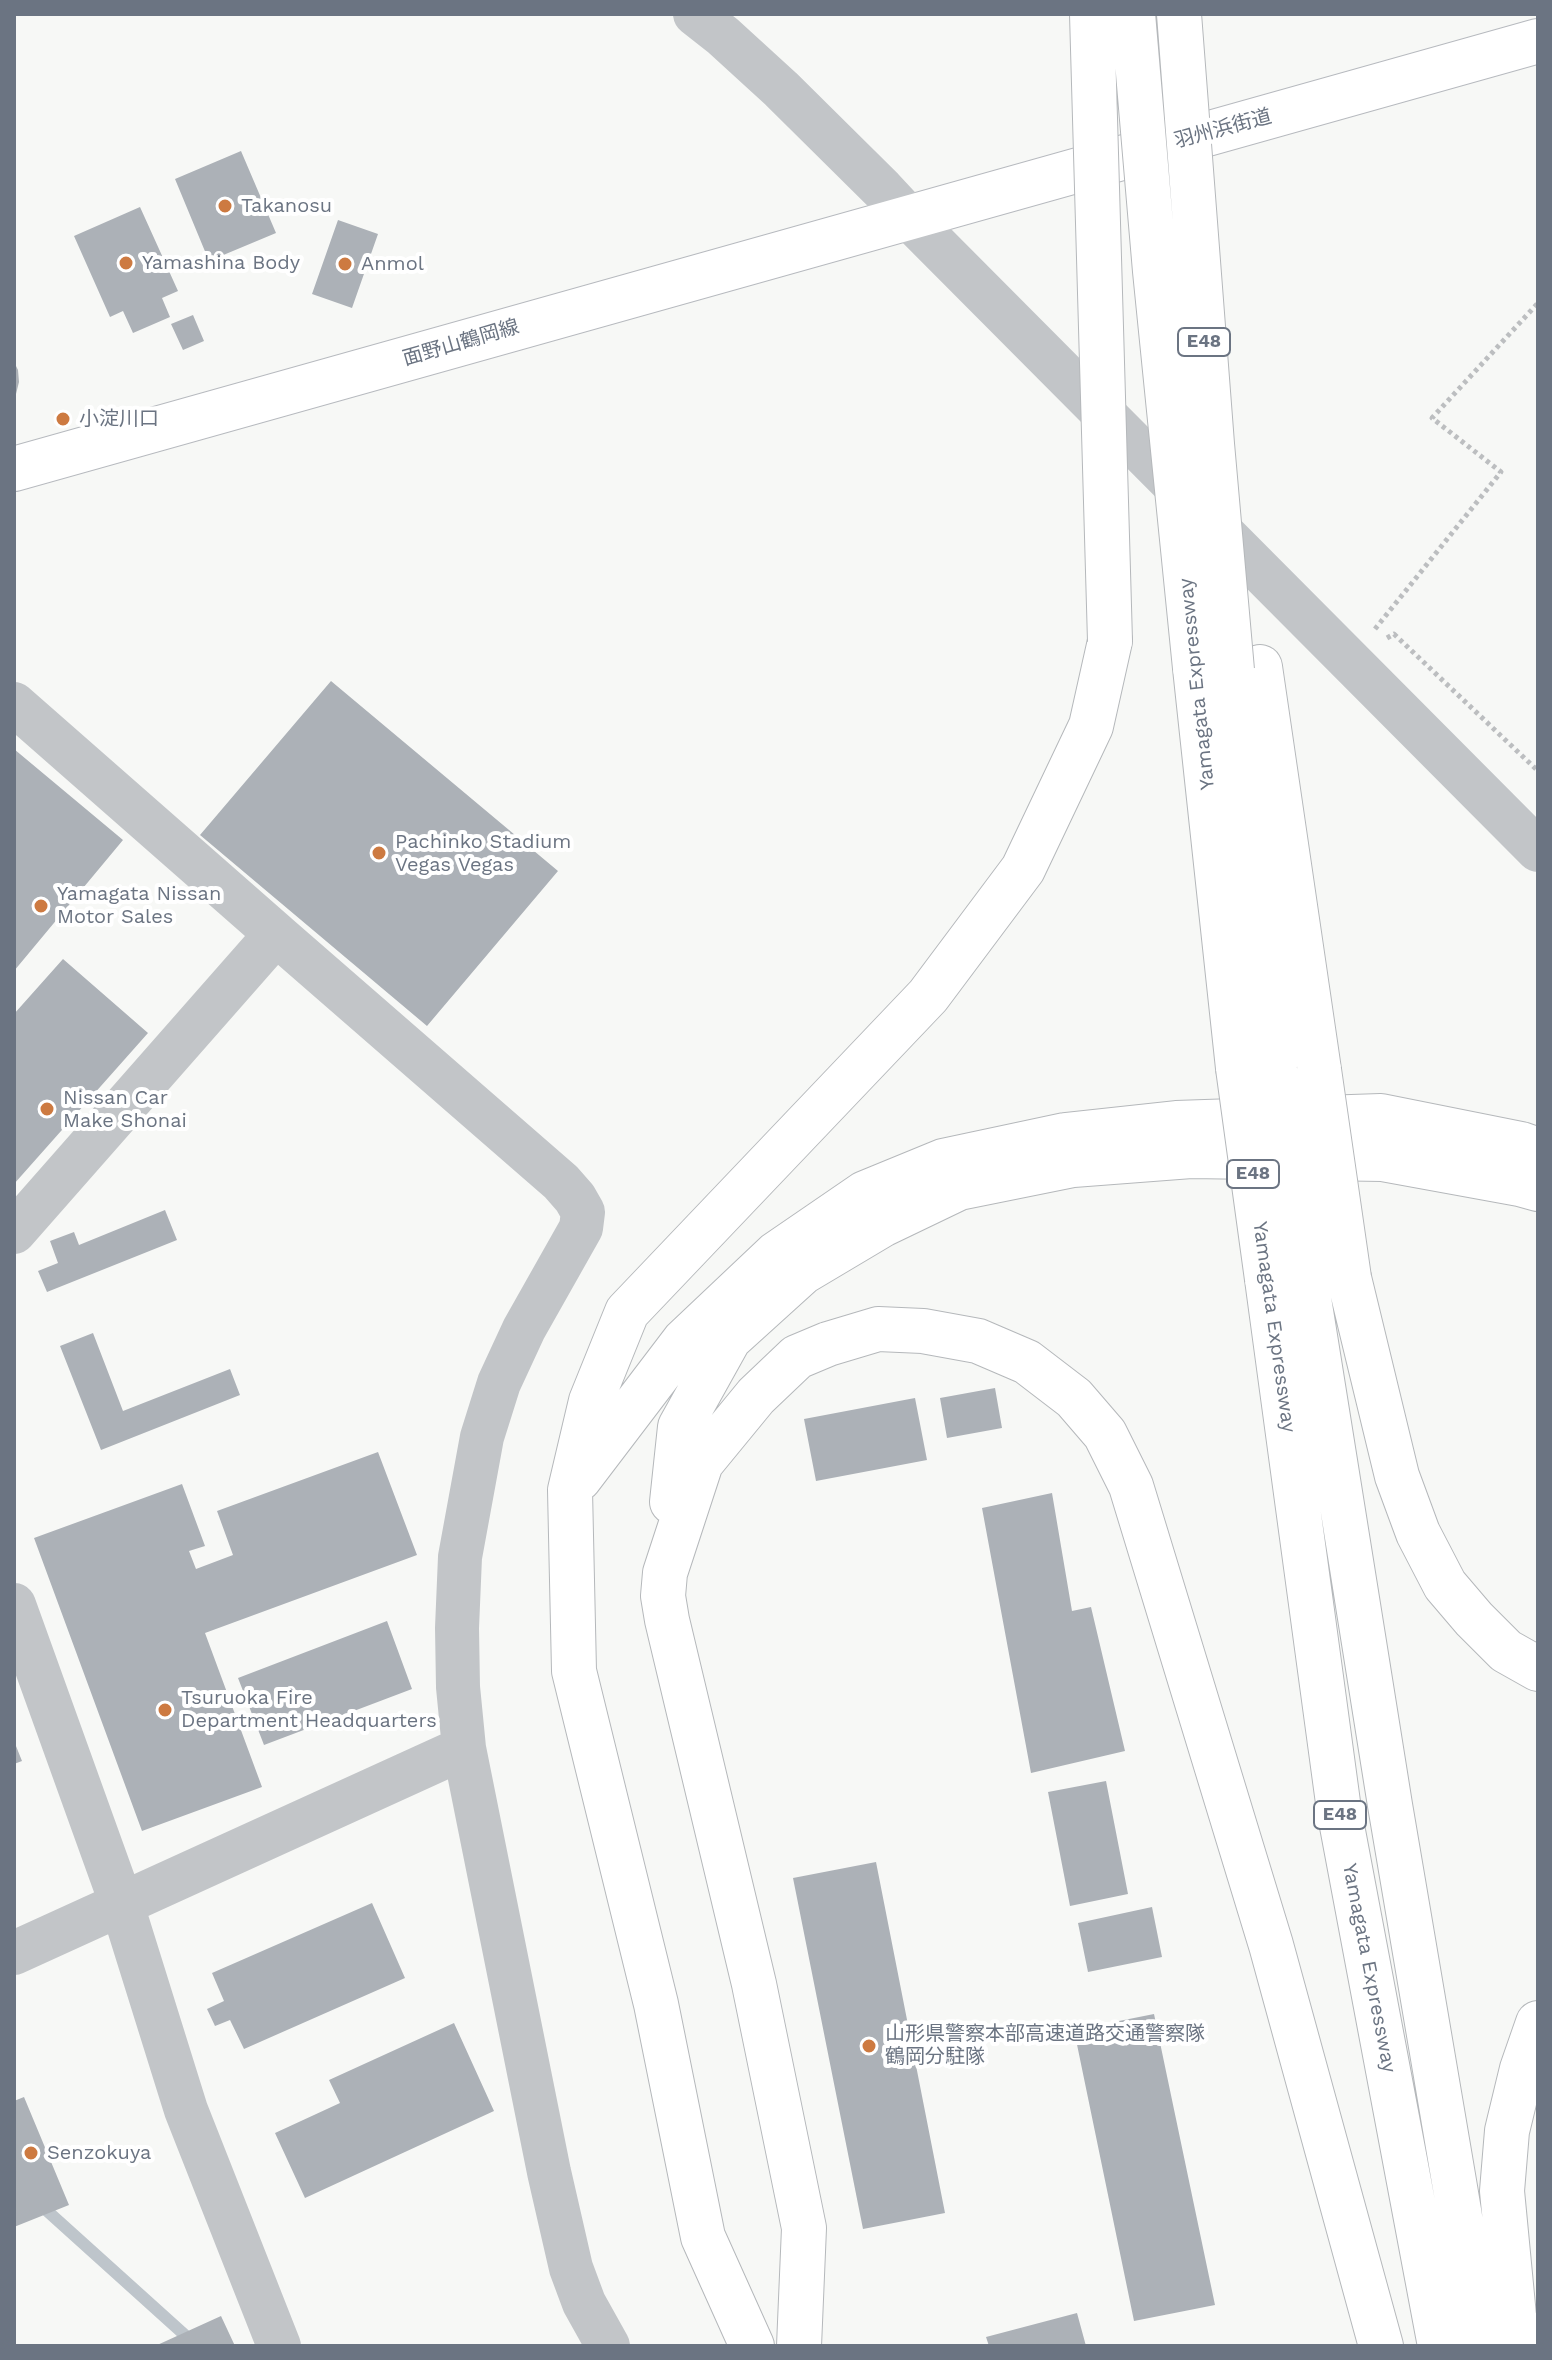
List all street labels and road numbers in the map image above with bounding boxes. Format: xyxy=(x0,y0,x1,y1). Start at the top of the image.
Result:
street label: 羽州浜街道 xyxy=(1172,104,1274,154)
street label: 面野山鶴岡線 xyxy=(400,315,522,371)
road number: E48 xyxy=(1178,328,1230,356)
street label: Yamagata Expressway xyxy=(1174,577,1220,791)
road number: E48 xyxy=(1227,1160,1279,1188)
street label: Yamagata Expressway xyxy=(1247,1220,1301,1434)
road number: E48 xyxy=(1314,1801,1366,1829)
street label: Yamagata Expressway xyxy=(1337,1861,1401,2075)

